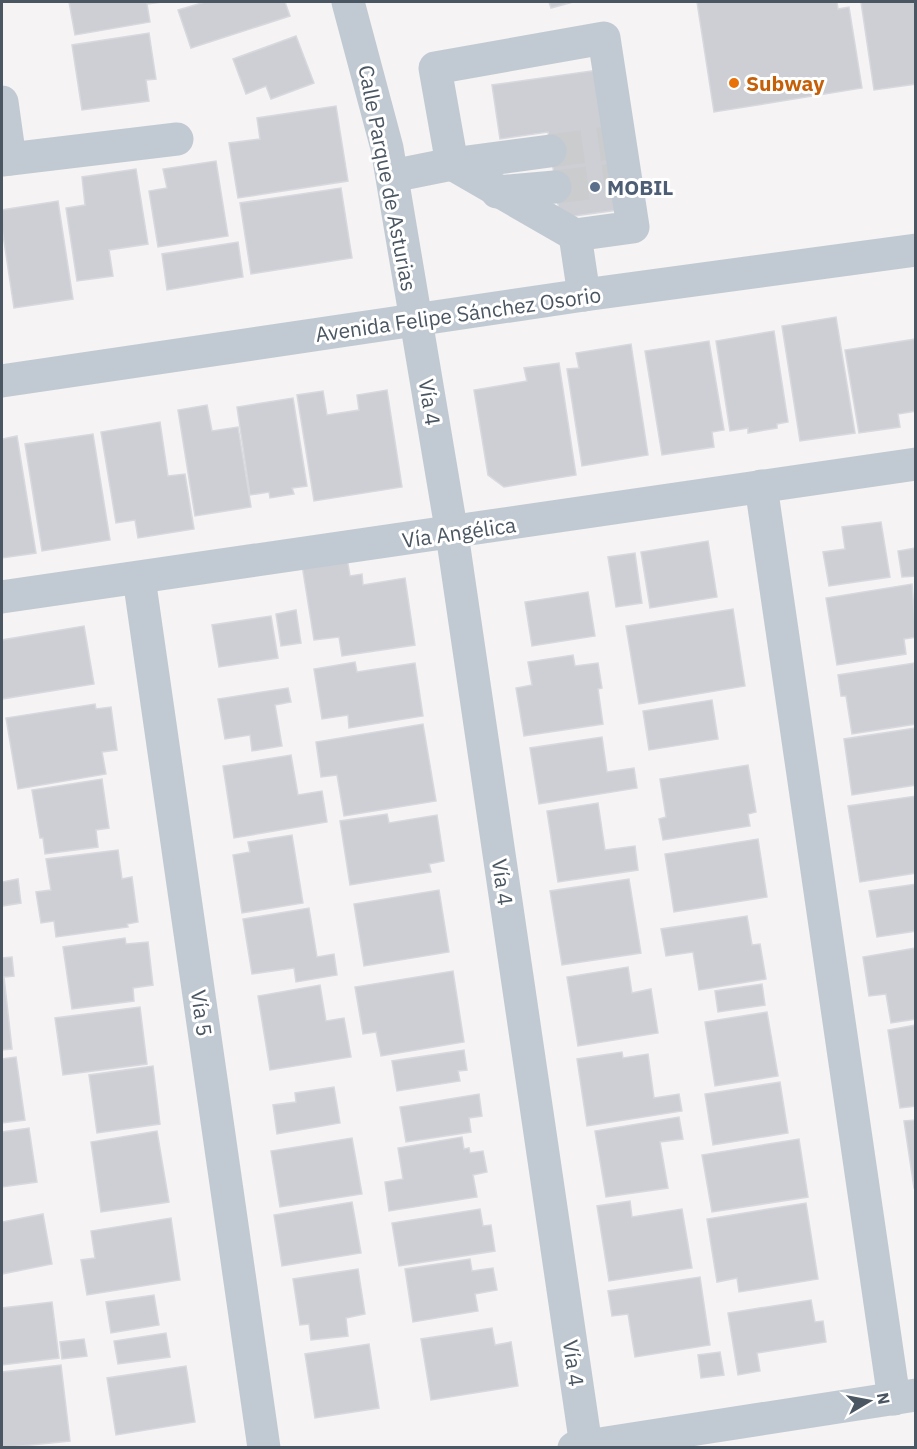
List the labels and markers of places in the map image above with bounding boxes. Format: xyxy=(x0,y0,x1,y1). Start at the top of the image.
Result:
place label: Subway xyxy=(746,69,825,97)
marker: Subway xyxy=(727,76,741,90)
place label: MOBIL xyxy=(607,173,673,201)
marker: MOBIL xyxy=(588,180,602,194)

